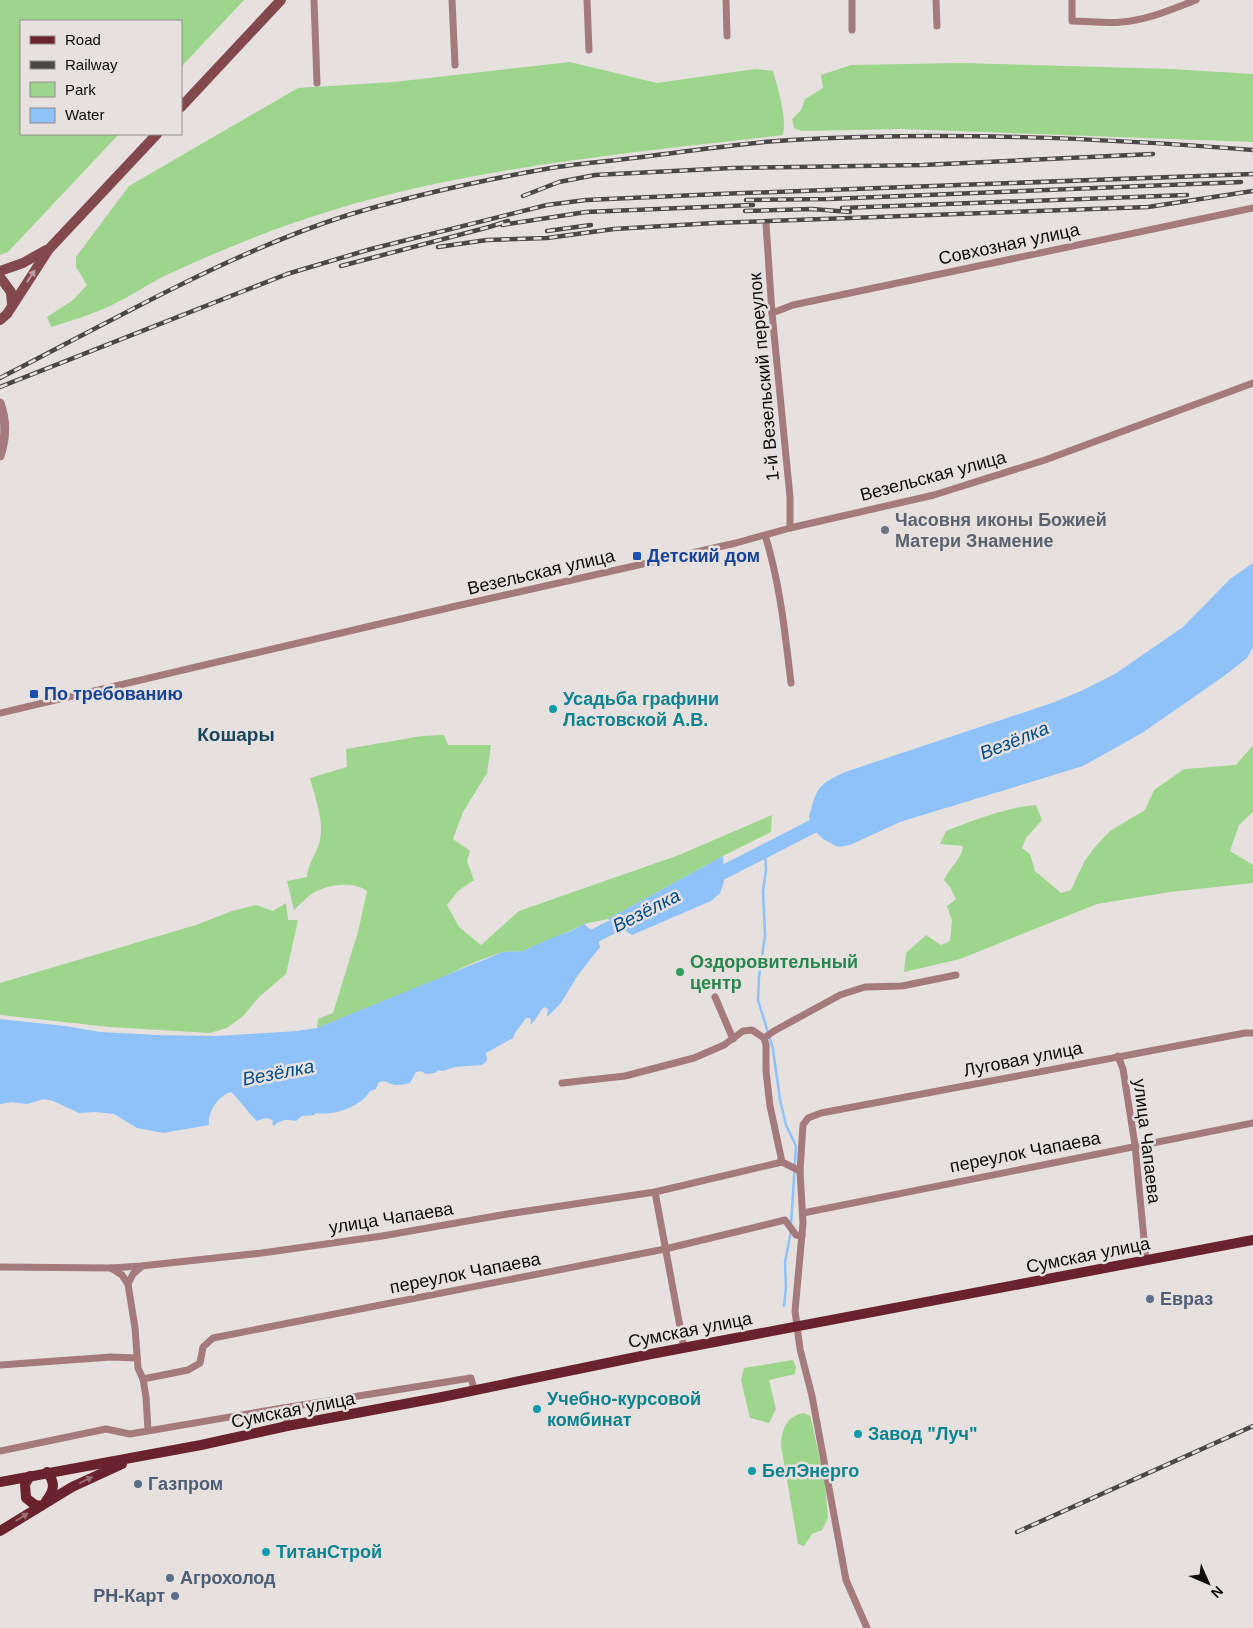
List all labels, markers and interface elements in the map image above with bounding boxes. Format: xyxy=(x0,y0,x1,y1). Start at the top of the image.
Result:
legend xyxy=(20,20,182,135)
text: Road xyxy=(65,31,101,48)
text: Railway xyxy=(65,56,118,73)
text: Park xyxy=(65,81,96,98)
text: Water xyxy=(65,106,104,123)
street label: Совхозная улица xyxy=(937,219,1082,269)
one-way arrow xyxy=(26,270,36,283)
street label: 1-й Везельский переулок xyxy=(745,272,783,482)
street label: Везельская улица xyxy=(858,447,1009,505)
place label: Часовня иконы Божией Матери Знамение xyxy=(895,510,1107,551)
marker: Часовня иконы Божией Матери Знамение xyxy=(879,524,891,536)
street label: Везельская улица xyxy=(465,545,618,599)
place label: Детский дом xyxy=(647,546,760,566)
marker: Детский дом xyxy=(631,550,643,562)
place label: По требованию xyxy=(44,684,183,704)
marker: По требованию xyxy=(28,688,40,700)
place label: Усадьба графини Ластовской А.В. xyxy=(563,689,719,730)
marker: Усадьба графини Ластовской А.В. xyxy=(547,703,559,715)
water label: Везёлка xyxy=(977,717,1052,764)
district label: Кошары xyxy=(197,724,275,745)
water label: Везёлка xyxy=(609,885,683,936)
place label: Оздоровительный центр xyxy=(690,952,858,993)
marker: Оздоровительный центр xyxy=(674,966,686,978)
street label: Луговая улица xyxy=(962,1037,1085,1080)
water label: Везёлка xyxy=(240,1055,316,1090)
street label: улица Чапаева xyxy=(1129,1077,1165,1206)
street label: переулок Чапаева xyxy=(948,1127,1103,1176)
street label: улица Чапаева xyxy=(327,1198,456,1238)
street label: Сумская улица xyxy=(1024,1233,1153,1277)
street label: переулок Чапаева xyxy=(388,1248,543,1297)
place label: Евраз xyxy=(1160,1289,1213,1309)
marker: Евраз xyxy=(1144,1293,1156,1305)
street label: Сумская улица xyxy=(626,1308,755,1352)
street label: Сумская улица xyxy=(229,1388,358,1432)
place label: Учебно-курсовой комбинат xyxy=(547,1389,701,1430)
marker: Учебно-курсовой комбинат xyxy=(531,1403,543,1415)
place label: Завод "Луч" xyxy=(868,1424,977,1444)
marker: Завод "Луч" xyxy=(852,1428,864,1440)
place label: БелЭнерго xyxy=(762,1461,859,1481)
marker: БелЭнерго xyxy=(746,1465,758,1477)
place label: Газпром xyxy=(148,1474,223,1494)
one-way arrow xyxy=(79,1476,93,1484)
marker: Газпром xyxy=(132,1478,144,1490)
one-way arrow xyxy=(15,1513,28,1522)
place label: ТитанСтрой xyxy=(276,1542,382,1562)
marker: ТитанСтрой xyxy=(260,1546,272,1558)
north arrow xyxy=(1183,1558,1233,1608)
place label: Агрохолод xyxy=(180,1568,276,1588)
marker: Агрохолод xyxy=(164,1572,176,1584)
text: N xyxy=(1208,1583,1226,1601)
place label: РН-Карт xyxy=(93,1586,165,1606)
marker: РН-Карт xyxy=(169,1590,181,1602)

